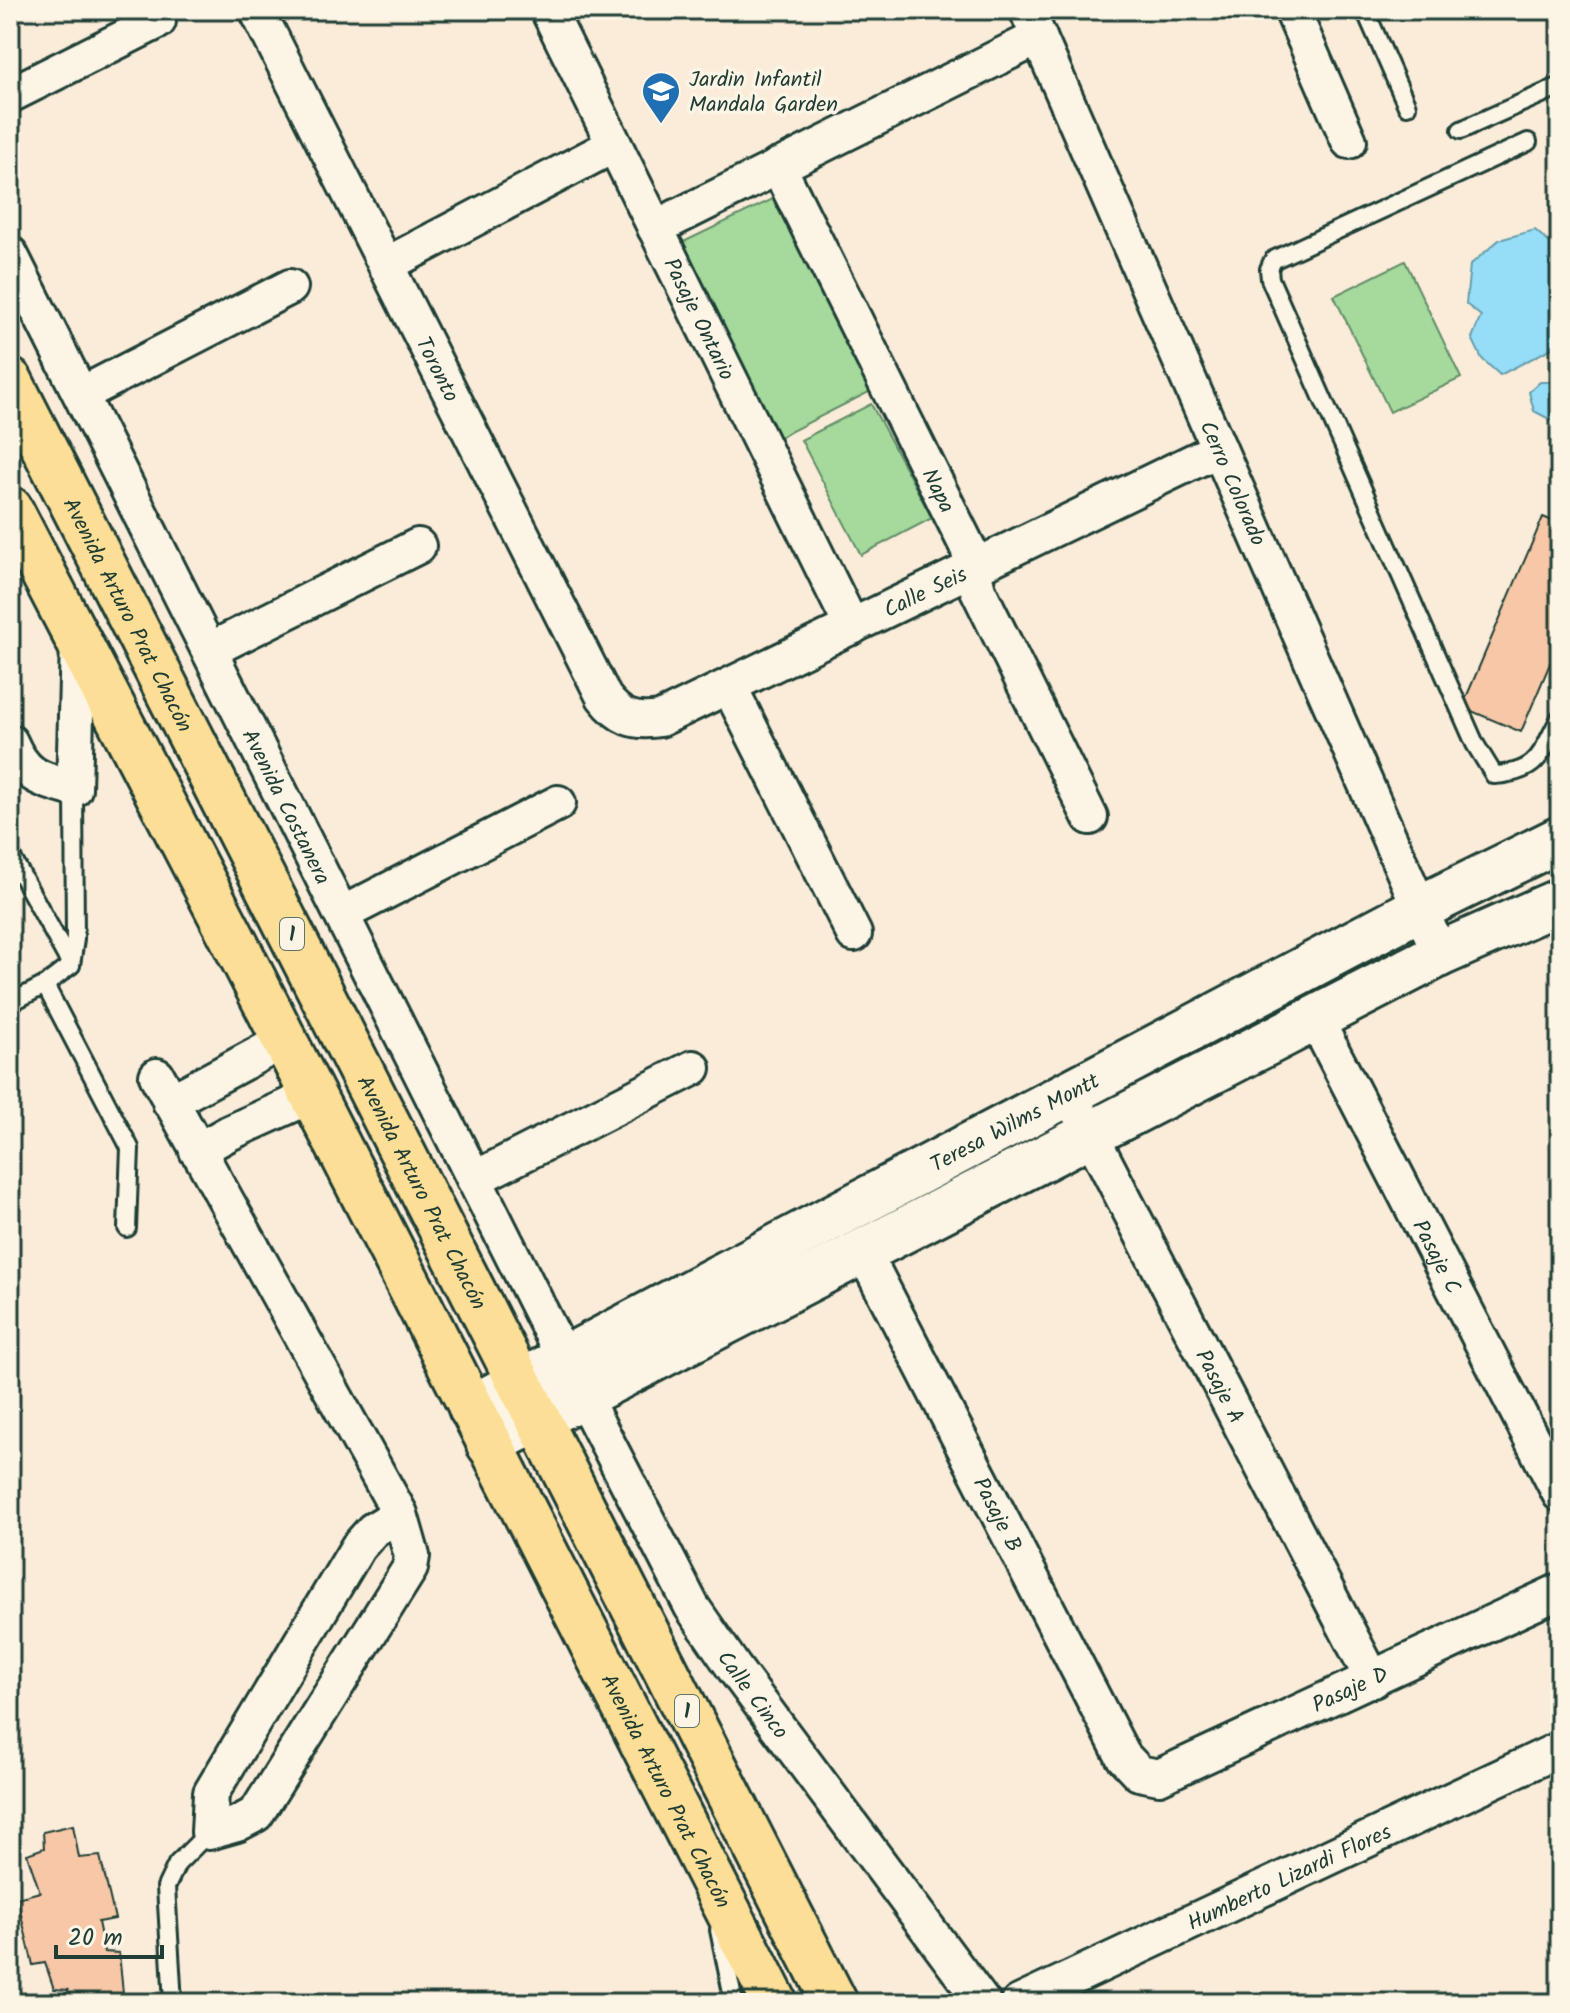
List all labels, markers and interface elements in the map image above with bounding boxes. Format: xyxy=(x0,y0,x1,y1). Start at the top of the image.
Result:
place label: Jardin Infantil Mandala Garden xyxy=(689,63,838,123)
school or university icon: Jardin Infantil Mandala Garden xyxy=(640,70,682,125)
street label: Pasaje Ontario xyxy=(653,252,743,387)
street label: Toronto xyxy=(405,331,467,409)
street label: Cerro Colorado xyxy=(1189,416,1274,552)
street label: Napa xyxy=(911,463,963,520)
street label: Avenida Arturo Prat Chacón xyxy=(52,492,201,739)
street label: Calle Seis xyxy=(878,558,974,628)
street label: Avenida Costanera xyxy=(231,724,339,891)
road number: 1 xyxy=(280,918,304,950)
street label: Teresa Wilms Montt xyxy=(924,1065,1107,1183)
street label: Avenida Arturo Prat Chacón xyxy=(346,1070,495,1317)
street label: Pasaje C xyxy=(1402,1214,1469,1301)
street label: Pasaje A xyxy=(1185,1344,1252,1431)
street label: Pasaje B xyxy=(962,1472,1030,1559)
street label: Calle Cinco xyxy=(707,1644,796,1748)
street label: Pasaje D xyxy=(1307,1658,1395,1724)
street label: Avenida Arturo Prat Chacón xyxy=(590,1668,739,1915)
road number: 1 xyxy=(675,1695,699,1727)
street label: Humberto Lizardi Flores xyxy=(1182,1815,1398,1942)
scale bar xyxy=(56,1909,162,1959)
text: 20 m xyxy=(68,1919,123,1958)

